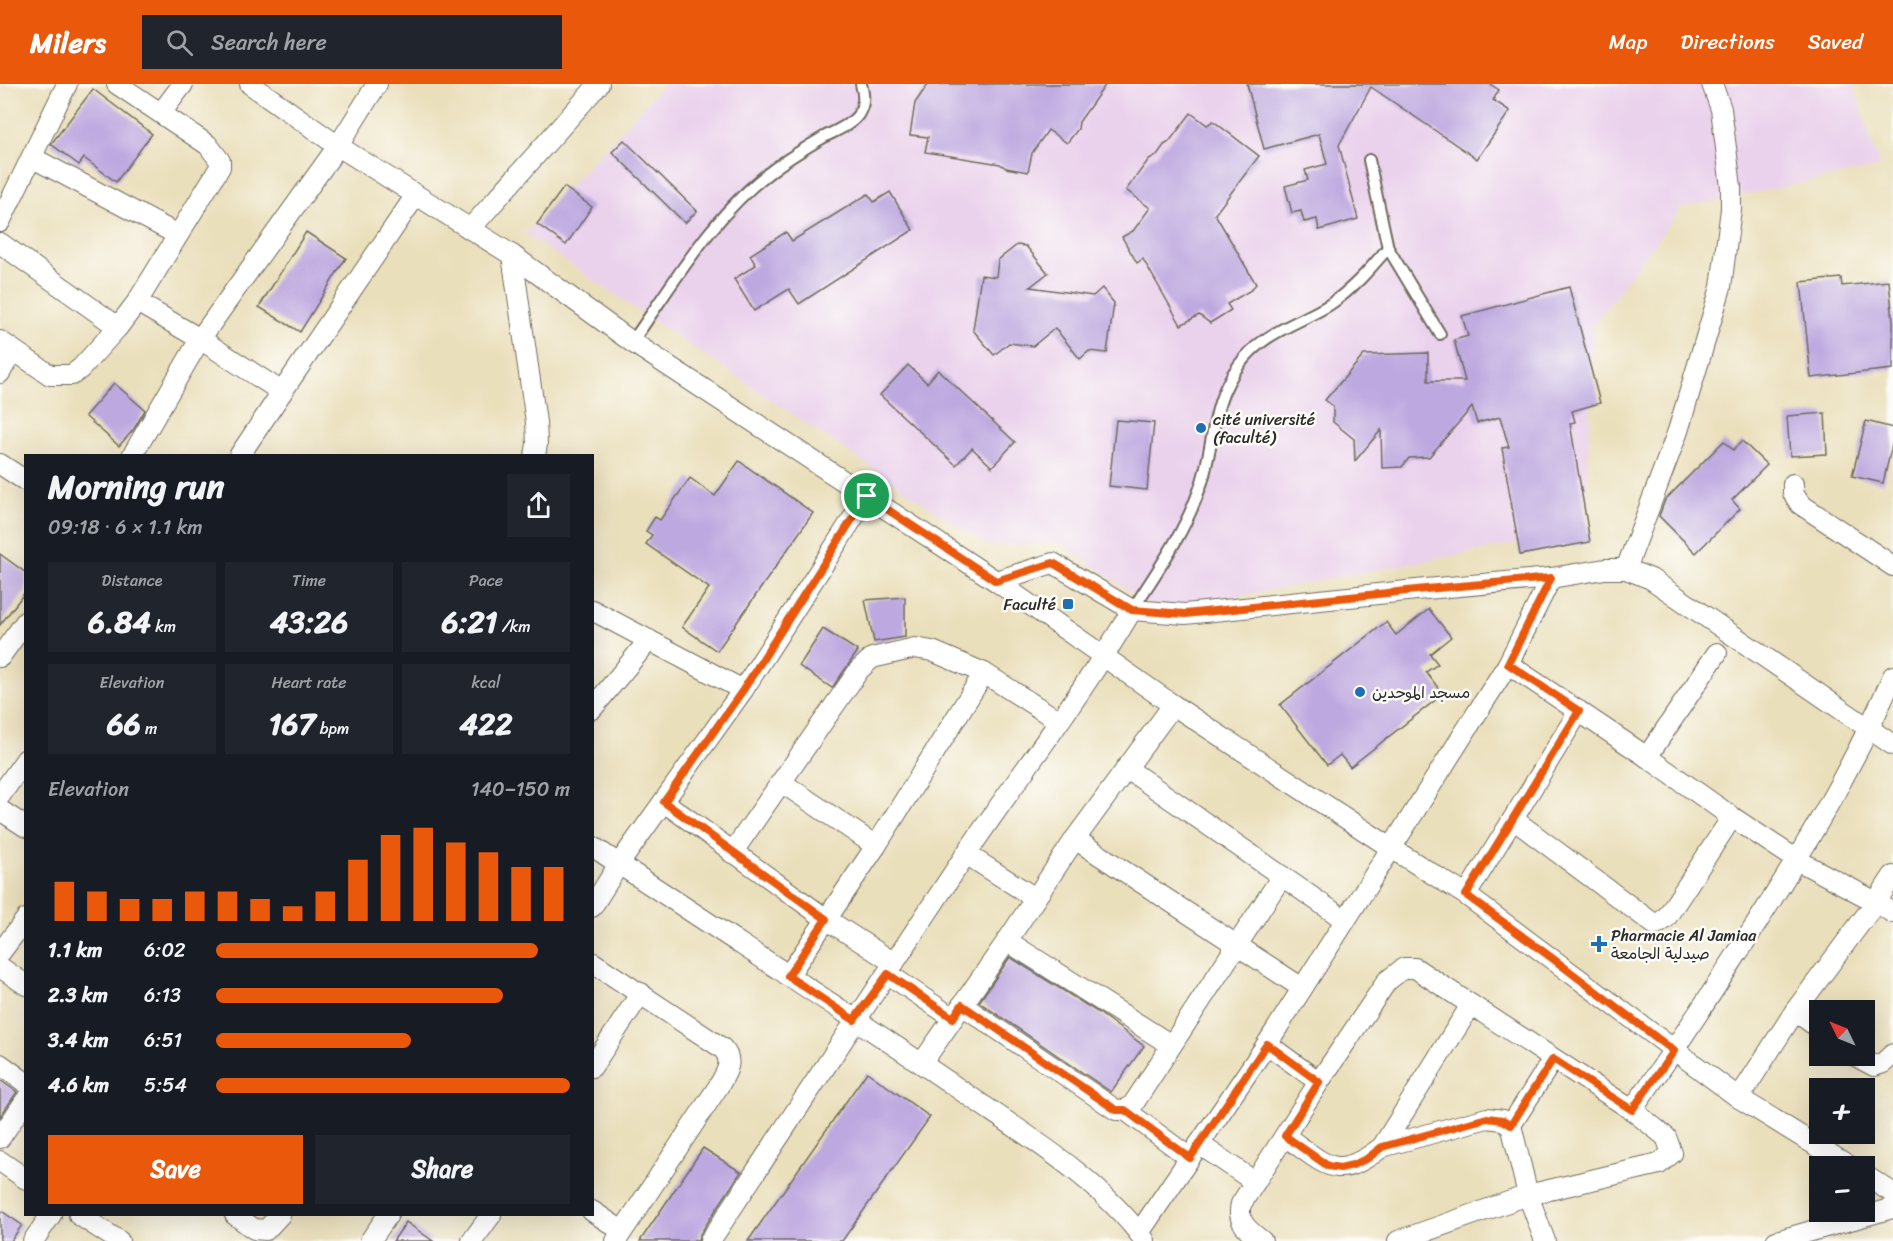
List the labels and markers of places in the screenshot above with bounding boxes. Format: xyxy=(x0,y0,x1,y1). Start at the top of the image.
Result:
place label: cité université (faculté) xyxy=(1213,405,1315,452)
marker: cité université (faculté) xyxy=(1194,421,1208,435)
pin xyxy=(841,470,892,521)
place label: Faculté xyxy=(1003,590,1056,619)
marker: Faculté xyxy=(1061,597,1075,611)
place label: مسجد الموحدين xyxy=(1372,678,1470,707)
marker: مسجد الموحدين xyxy=(1353,685,1367,699)
place label: Pharmacie Al Jamiaa صيدلية الجامعة xyxy=(1611,921,1757,968)
marker: Pharmacie Al Jamiaa صيدلية الجامعة xyxy=(1592,937,1606,951)

